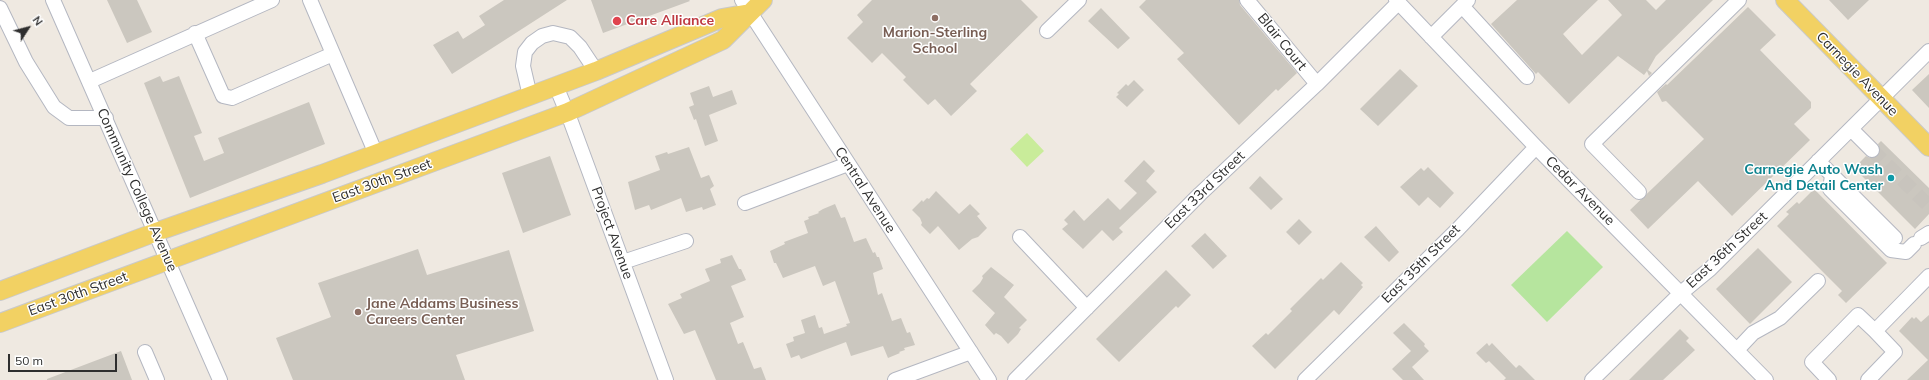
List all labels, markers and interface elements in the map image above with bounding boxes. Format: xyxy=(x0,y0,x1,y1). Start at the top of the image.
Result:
north arrow xyxy=(8,8,48,48)
street label: Blair Court xyxy=(1254,10,1310,74)
text: N xyxy=(30,13,46,28)
place label: Care Alliance xyxy=(626,13,714,29)
marker: Marion-Sterling School xyxy=(930,13,940,23)
marker: Care Alliance xyxy=(611,15,623,27)
place label: Marion-Sterling School xyxy=(883,25,987,58)
street label: Carnegie Avenue xyxy=(1813,28,1901,120)
street label: Community College Avenue xyxy=(93,106,181,274)
street label: Central Avenue xyxy=(831,144,899,236)
street label: East 33rd Street xyxy=(1162,148,1248,232)
street label: Cedar Avenue xyxy=(1542,153,1618,229)
street label: East 30th Street xyxy=(330,155,434,207)
place label: Carnegie Auto Wash And Detail Center xyxy=(1744,162,1883,194)
marker: Carnegie Auto Wash And Detail Center xyxy=(1886,173,1896,183)
street label: Project Avenue xyxy=(587,184,637,282)
street label: East 36th Street xyxy=(1683,208,1771,292)
street label: East 35th Street xyxy=(1378,221,1464,307)
street label: East 30th Street xyxy=(26,268,130,320)
place label: Jane Addams Business Careers Center xyxy=(366,296,518,328)
marker: Jane Addams Business Careers Center xyxy=(353,307,363,317)
scale bar xyxy=(10,346,119,372)
text: 50 m xyxy=(15,353,43,368)

